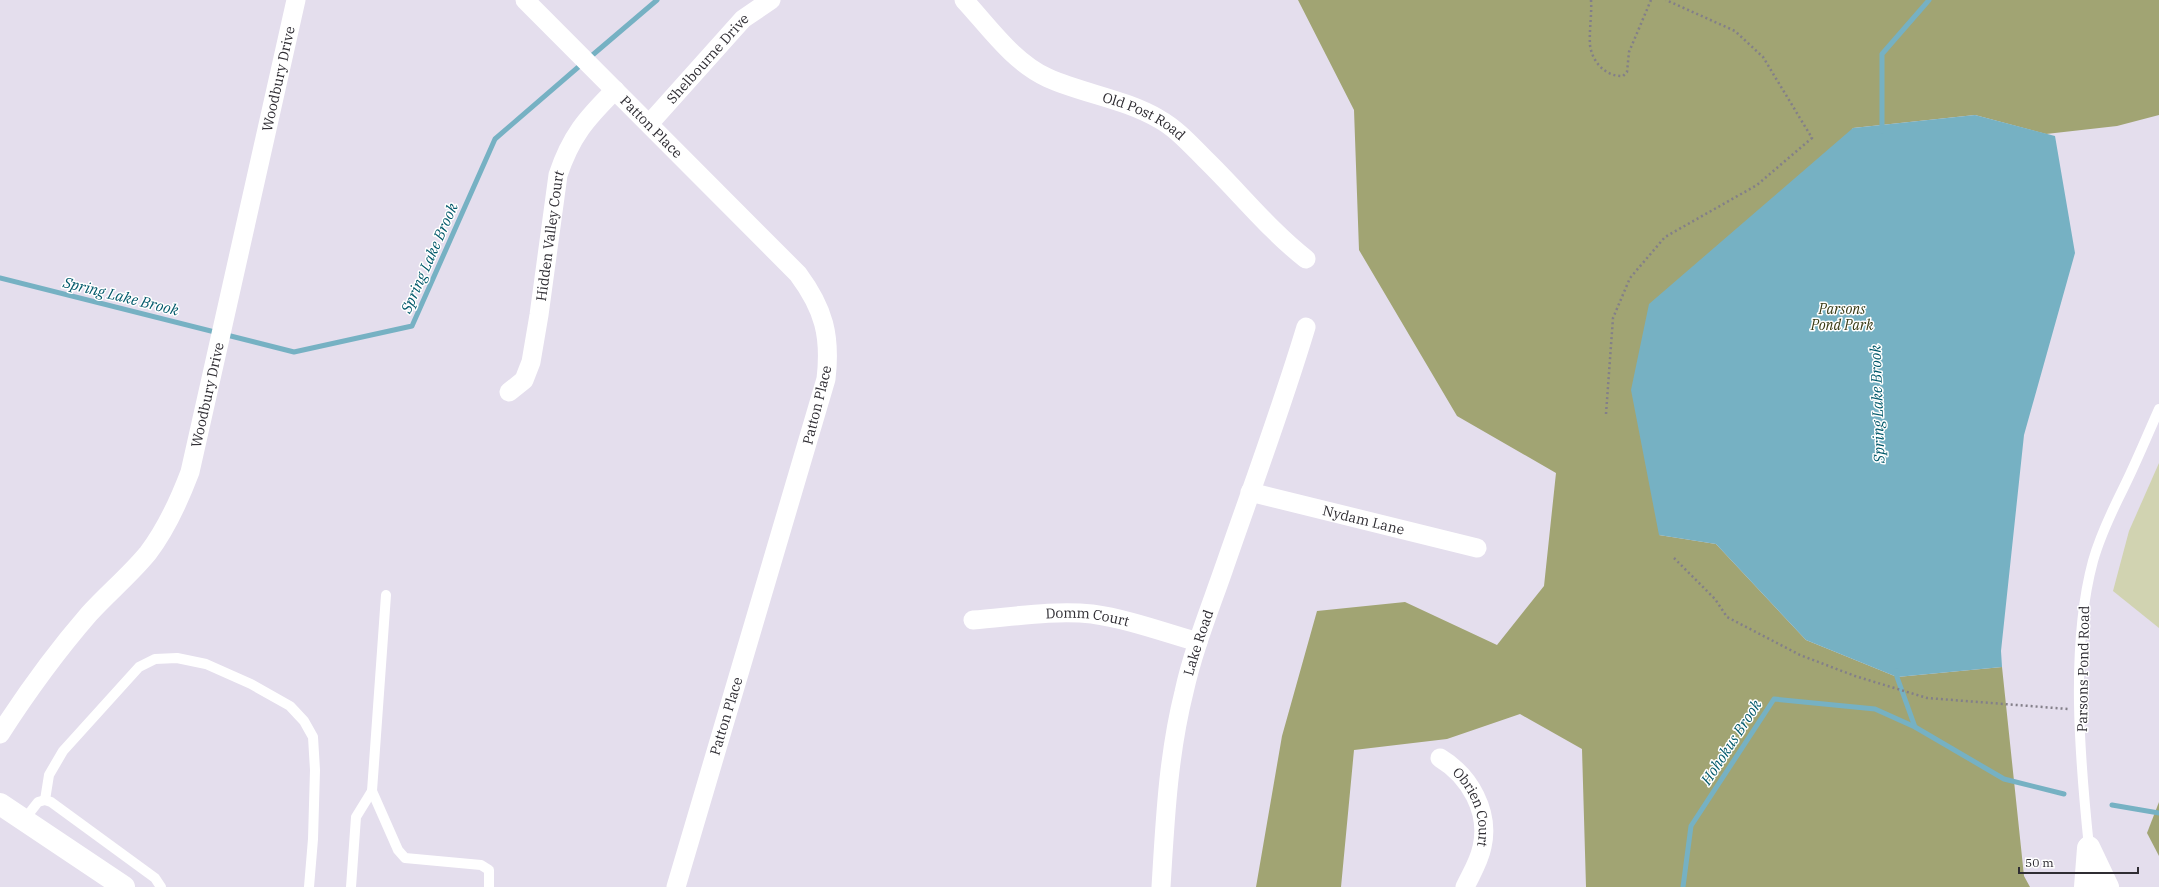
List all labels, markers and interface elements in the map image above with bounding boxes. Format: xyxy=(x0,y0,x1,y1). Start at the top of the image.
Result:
street label: Shelbourne Drive xyxy=(663,9,752,107)
street label: Woodbury Drive xyxy=(258,24,299,133)
street label: Old Post Road xyxy=(1100,88,1190,144)
street label: Patton Place xyxy=(616,92,686,162)
street label: Hidden Valley Court xyxy=(532,168,568,302)
water label: Spring Lake Brook xyxy=(396,200,462,317)
water label: Spring Lake Brook xyxy=(60,272,181,320)
park label: Parsons Pond Park xyxy=(1810,300,1874,334)
street label: Woodbury Drive xyxy=(187,341,228,449)
water label: Spring Lake Brook xyxy=(1865,344,1889,465)
street label: Patton Place xyxy=(798,363,836,447)
street label: Nydam Lane xyxy=(1321,501,1406,539)
street label: Domm Court xyxy=(1045,604,1131,630)
street label: Parsons Pond Road xyxy=(2073,605,2093,732)
street label: Lake Road xyxy=(1179,607,1218,678)
street label: Patton Place xyxy=(706,675,746,757)
water label: Hohokus Brook xyxy=(1696,696,1766,789)
street label: Obrien Court xyxy=(1449,763,1493,849)
scale bar xyxy=(2019,849,2138,875)
text: 50 m xyxy=(2025,855,2054,870)

